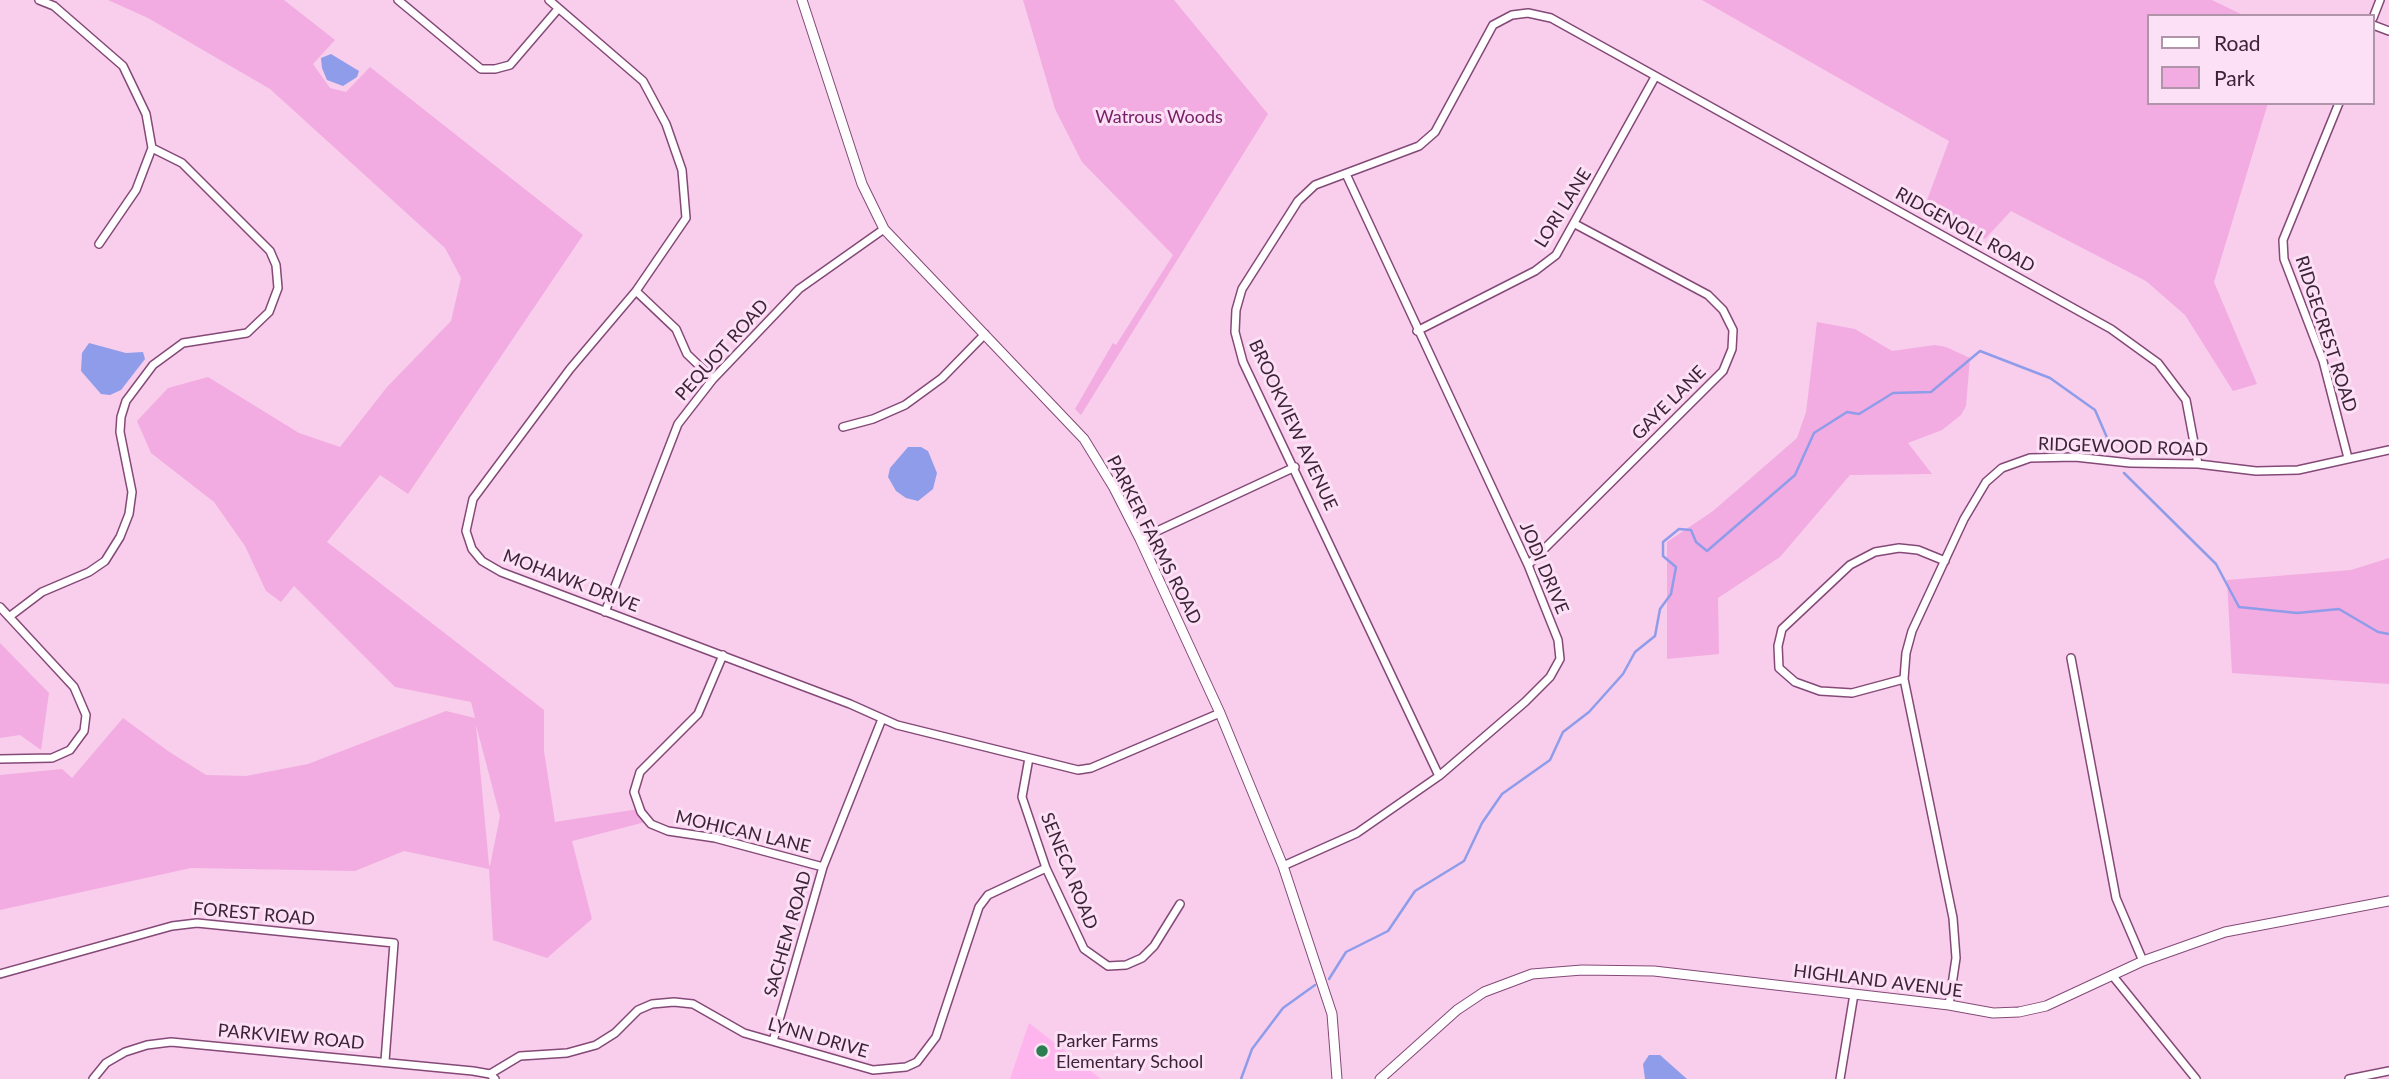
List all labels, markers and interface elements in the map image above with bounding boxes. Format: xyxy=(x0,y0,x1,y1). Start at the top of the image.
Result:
legend xyxy=(2148,14,2375,105)
text: Road xyxy=(2214,30,2261,55)
text: Park xyxy=(2214,65,2255,90)
park label: Watrous Woods xyxy=(1095,106,1223,128)
street label: LORI LANE xyxy=(1530,164,1596,252)
street label: RIDGENOLL ROAD xyxy=(1892,183,2038,277)
street label: RIDGECREST ROAD xyxy=(2291,253,2361,415)
street label: PEQUOT ROAD xyxy=(671,295,773,405)
street label: BROOKVIEW AVENUE xyxy=(1244,336,1342,514)
street label: GAYE LANE xyxy=(1628,362,1710,444)
street label: RIDGEWOOD ROAD xyxy=(2038,433,2208,461)
street label: PARKER FARMS ROAD xyxy=(1102,452,1206,628)
street label: JODI DRIVE xyxy=(1515,519,1573,617)
street label: MOHAWK DRIVE xyxy=(500,545,642,617)
street label: MOHICAN LANE xyxy=(673,806,813,858)
street label: SENECA ROAD xyxy=(1036,810,1102,932)
street label: SACHEM ROAD xyxy=(760,869,816,999)
street label: FOREST ROAD xyxy=(192,898,316,930)
street label: HIGHLAND AVENUE xyxy=(1792,960,1964,1002)
street label: LYNN DRIVE xyxy=(765,1013,871,1063)
street label: PARKVIEW ROAD xyxy=(217,1020,365,1054)
place label: Parker Farms Elementary School xyxy=(1056,1030,1203,1072)
marker: Parker Farms Elementary School xyxy=(1034,1043,1050,1059)

